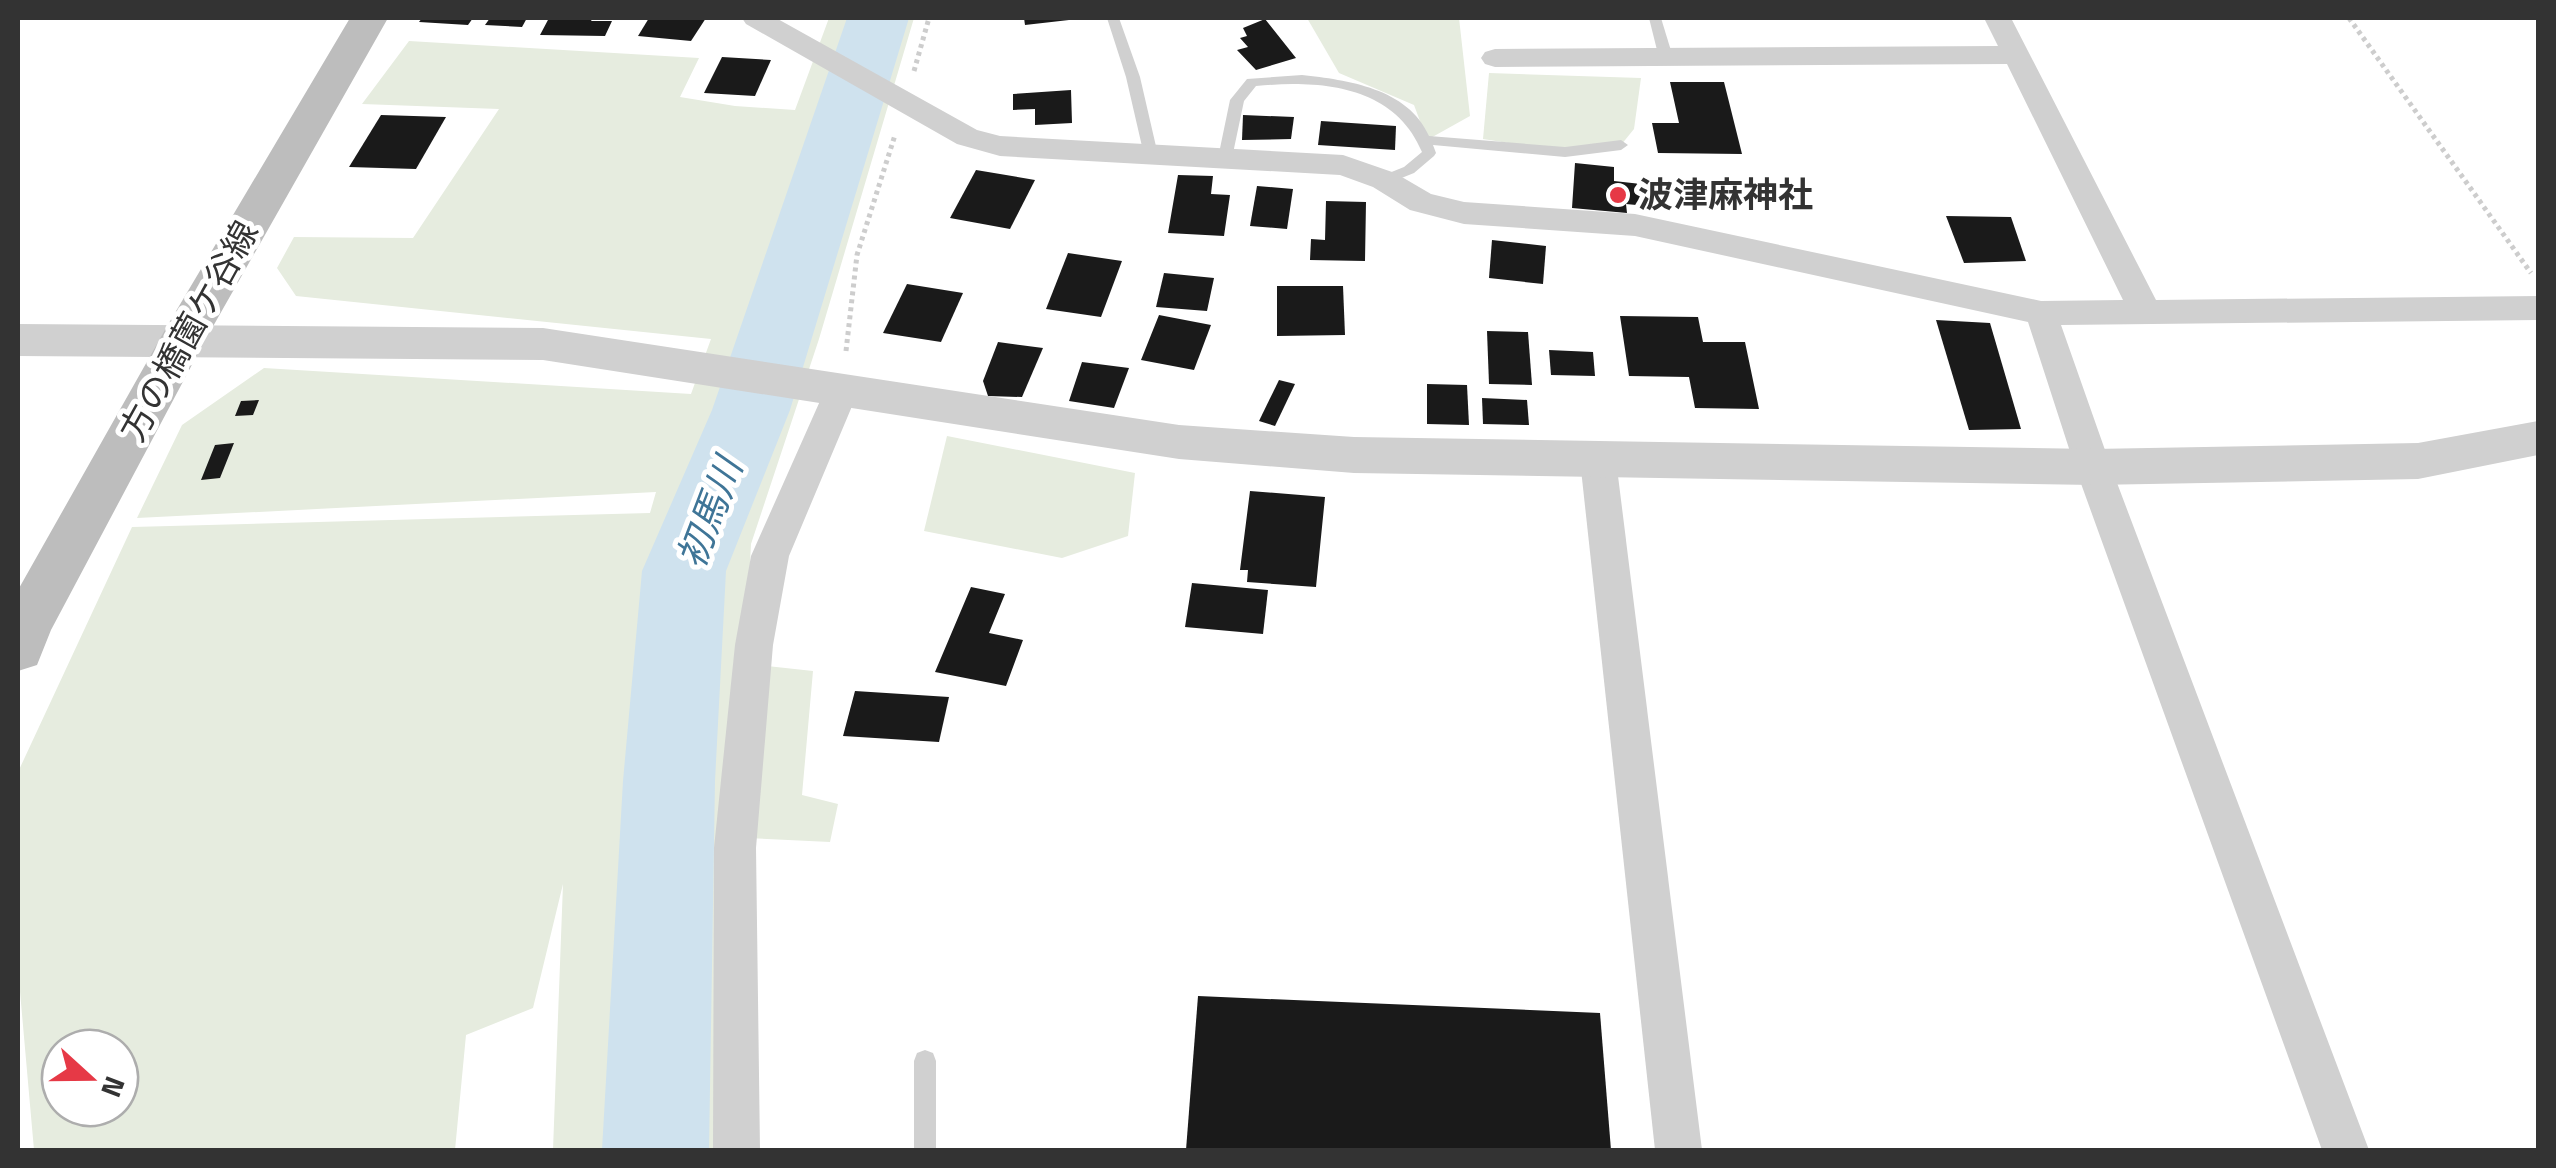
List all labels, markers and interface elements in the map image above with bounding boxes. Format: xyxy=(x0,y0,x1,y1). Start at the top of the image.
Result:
place label: 波津麻神社 xyxy=(1638,167,1813,221)
marker: 波津麻神社 xyxy=(1607,184,1629,206)
street label: 方の橋薗ケ谷線 xyxy=(105,210,271,451)
water label: 初馬川 xyxy=(662,445,758,576)
north arrow xyxy=(40,1028,140,1128)
text: N xyxy=(90,1070,137,1104)

